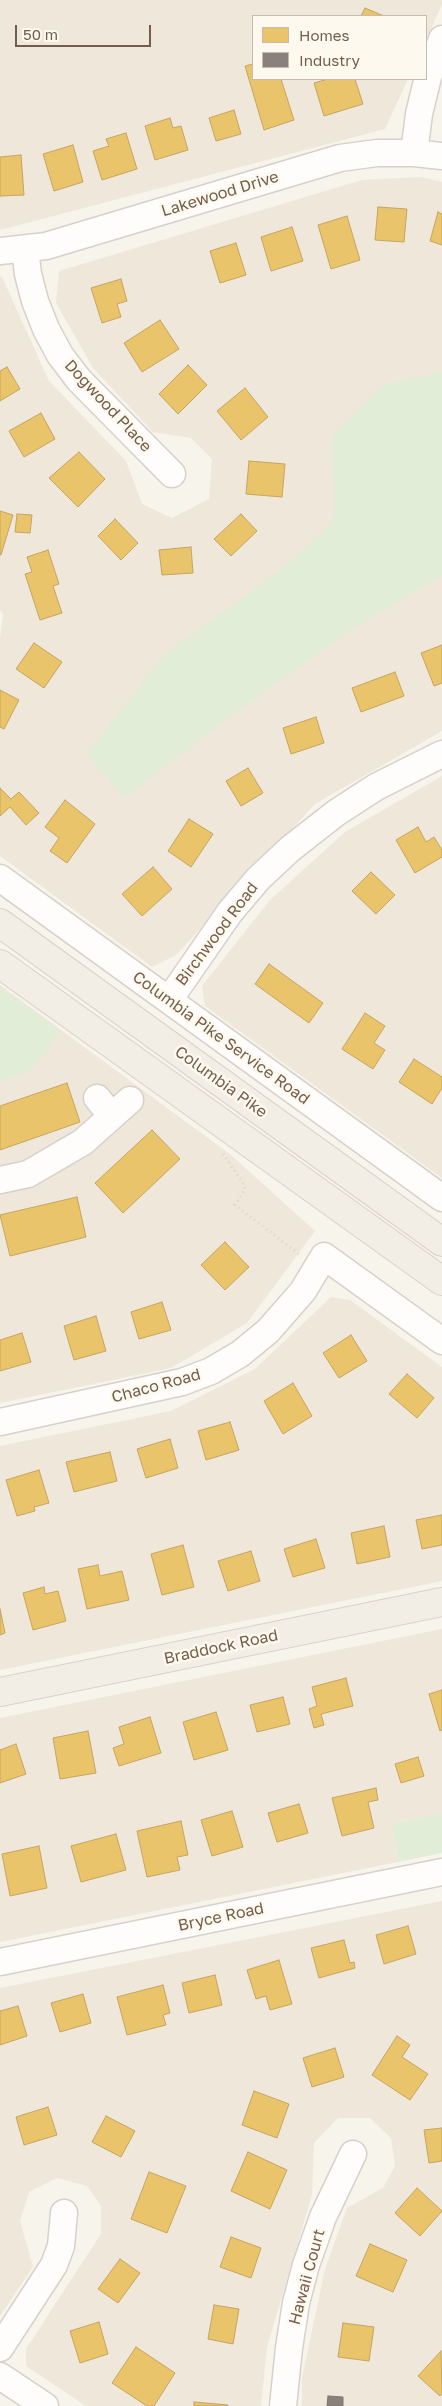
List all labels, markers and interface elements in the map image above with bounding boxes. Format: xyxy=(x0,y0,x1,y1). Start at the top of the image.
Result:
scale bar xyxy=(18,15,154,47)
legend xyxy=(252,15,427,80)
text: 50 m xyxy=(23,25,58,43)
text: Homes xyxy=(299,26,349,44)
text: Industry xyxy=(299,51,360,69)
street label: Lakewood Drive xyxy=(159,167,281,221)
street label: Dogwood Place xyxy=(60,356,156,456)
street label: Birchwood Road xyxy=(172,878,262,990)
street label: Columbia Pike Service Road xyxy=(129,967,313,1109)
street label: Columbia Pike xyxy=(171,1042,271,1122)
street label: Chaco Road xyxy=(109,1365,203,1407)
street label: Braddock Road xyxy=(162,1626,280,1668)
street label: Bryce Road xyxy=(176,1899,266,1935)
street label: Hawaii Court xyxy=(285,2227,329,2327)

